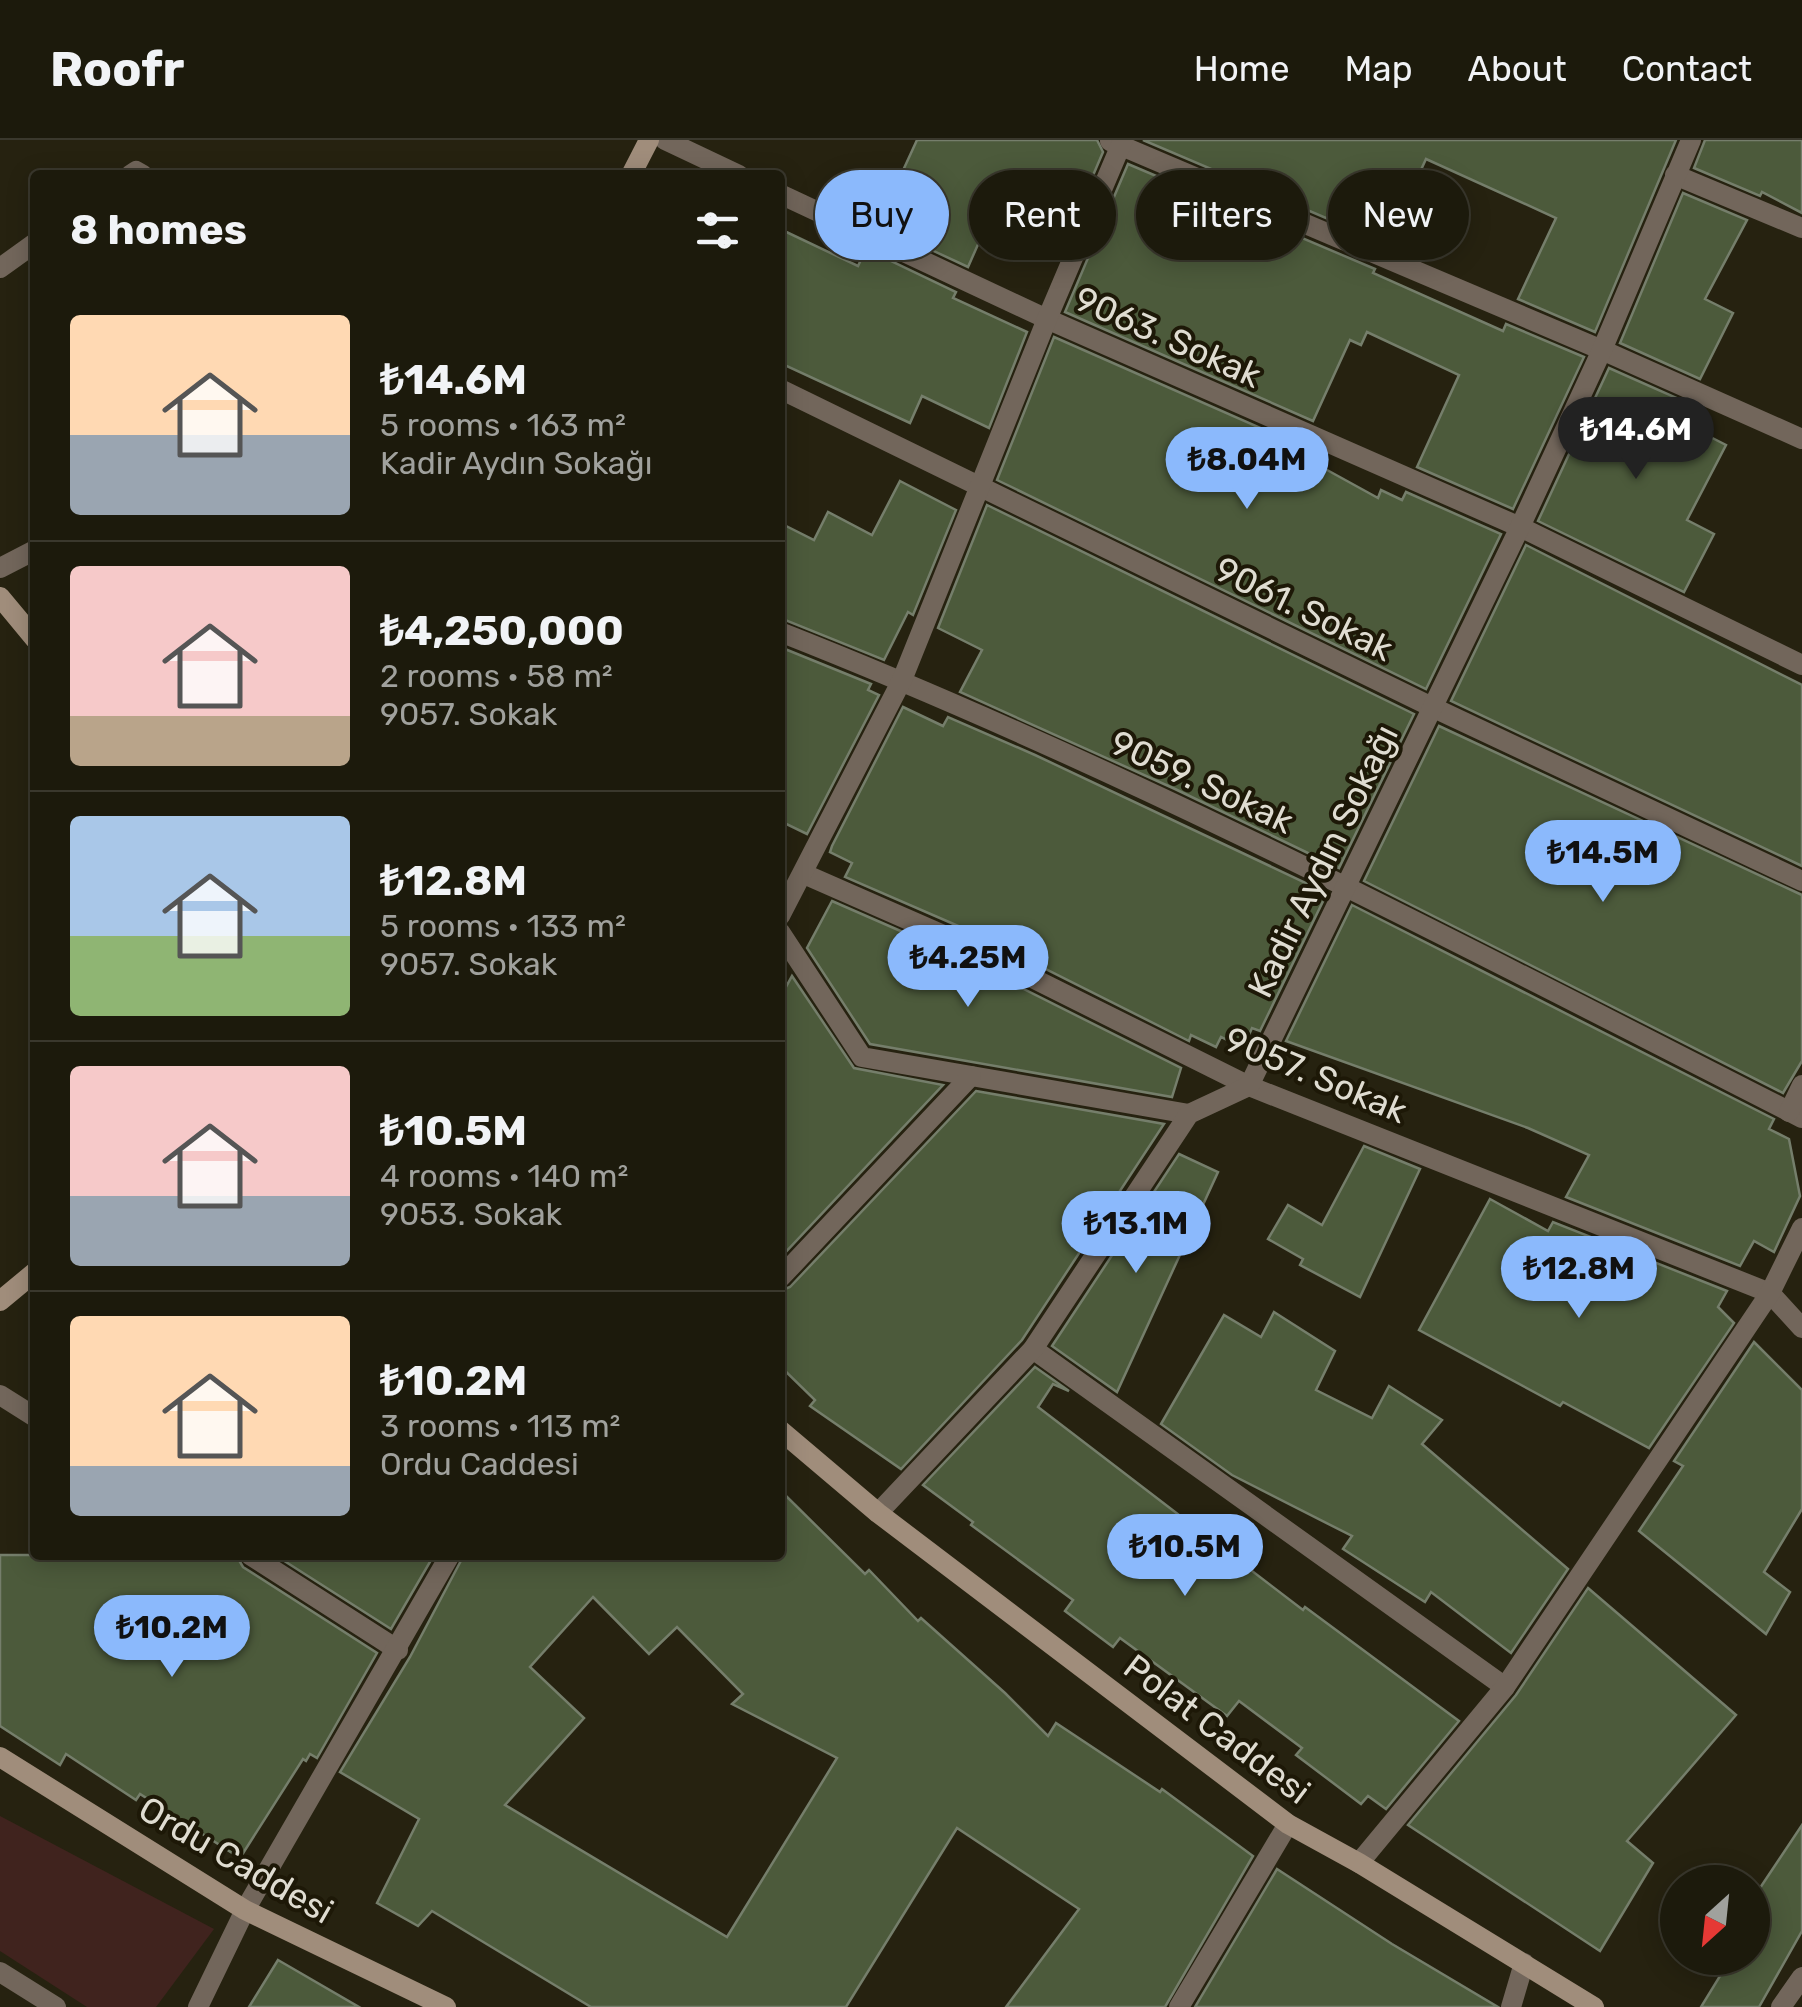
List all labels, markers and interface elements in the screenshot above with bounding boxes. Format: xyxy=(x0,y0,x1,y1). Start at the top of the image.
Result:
text: Roofr xyxy=(50,41,184,98)
text: Home xyxy=(1194,48,1290,90)
text: Map xyxy=(1345,48,1413,90)
text: About xyxy=(1468,48,1567,90)
text: Contact xyxy=(1622,48,1752,90)
chip: Buy xyxy=(815,170,949,260)
chip: Rent xyxy=(969,170,1116,260)
chip: Filters xyxy=(1136,170,1308,260)
chip: New xyxy=(1328,170,1469,260)
icon: filters xyxy=(690,203,745,258)
text: 8 homes xyxy=(70,205,247,255)
street label: 9063. Sokak xyxy=(1068,277,1268,397)
icon: home xyxy=(150,355,270,475)
text: ₺14.6M xyxy=(380,355,527,405)
pin: ₺14.6M xyxy=(1555,397,1717,482)
text: 5 rooms · 163 m² xyxy=(380,406,626,444)
text: ₺14.6M xyxy=(1580,410,1692,448)
pin: ₺8.04M xyxy=(1166,427,1328,512)
text: ₺8.04M xyxy=(1188,440,1306,478)
text: Kadir Aydın Sokağı xyxy=(380,444,652,482)
street label: 9061. Sokak xyxy=(1208,548,1400,670)
icon: home xyxy=(150,606,270,726)
text: ₺4,250,000 xyxy=(380,606,624,656)
text: 2 rooms · 58 m² xyxy=(380,657,613,695)
text: 9057. Sokak xyxy=(380,695,557,733)
street label: Kadir Aydın Sokağı xyxy=(1239,718,1407,1004)
street label: 9059. Sokak xyxy=(1104,721,1300,843)
pin: ₺14.5M xyxy=(1522,820,1684,905)
text: ₺14.5M xyxy=(1547,833,1659,871)
icon: home xyxy=(150,856,270,976)
text: ₺12.8M xyxy=(380,856,527,906)
text: 5 rooms · 133 m² xyxy=(380,907,626,945)
pin: ₺4.25M xyxy=(887,925,1049,1010)
text: ₺4.25M xyxy=(910,938,1027,976)
text: 9057. Sokak xyxy=(380,945,557,983)
street label: 9057. Sokak xyxy=(1219,1018,1413,1132)
icon: home xyxy=(150,1106,270,1226)
text: ₺10.5M xyxy=(380,1106,527,1156)
text: 4 rooms · 140 m² xyxy=(380,1157,628,1195)
pin: ₺13.1M xyxy=(1055,1191,1217,1276)
text: 9053. Sokak xyxy=(380,1195,562,1233)
text: ₺13.1M xyxy=(1084,1204,1188,1242)
pin: ₺12.8M xyxy=(1498,1236,1660,1321)
text: ₺12.8M xyxy=(1523,1249,1635,1287)
icon: home xyxy=(150,1356,270,1476)
text: ₺10.2M xyxy=(380,1356,527,1406)
text: 3 rooms · 113 m² xyxy=(380,1407,621,1445)
text: Ordu Caddesi xyxy=(380,1445,579,1483)
pin: ₺10.5M xyxy=(1104,1514,1266,1599)
text: ₺10.5M xyxy=(1129,1527,1241,1565)
pin: ₺10.2M xyxy=(91,1595,253,1680)
text: ₺10.2M xyxy=(116,1608,228,1646)
street label: Polat Caddesi xyxy=(1116,1645,1318,1813)
street label: Ordu Caddesi xyxy=(131,1787,341,1933)
north arrow xyxy=(1660,1865,1770,1975)
map controls xyxy=(1660,1865,1770,1975)

